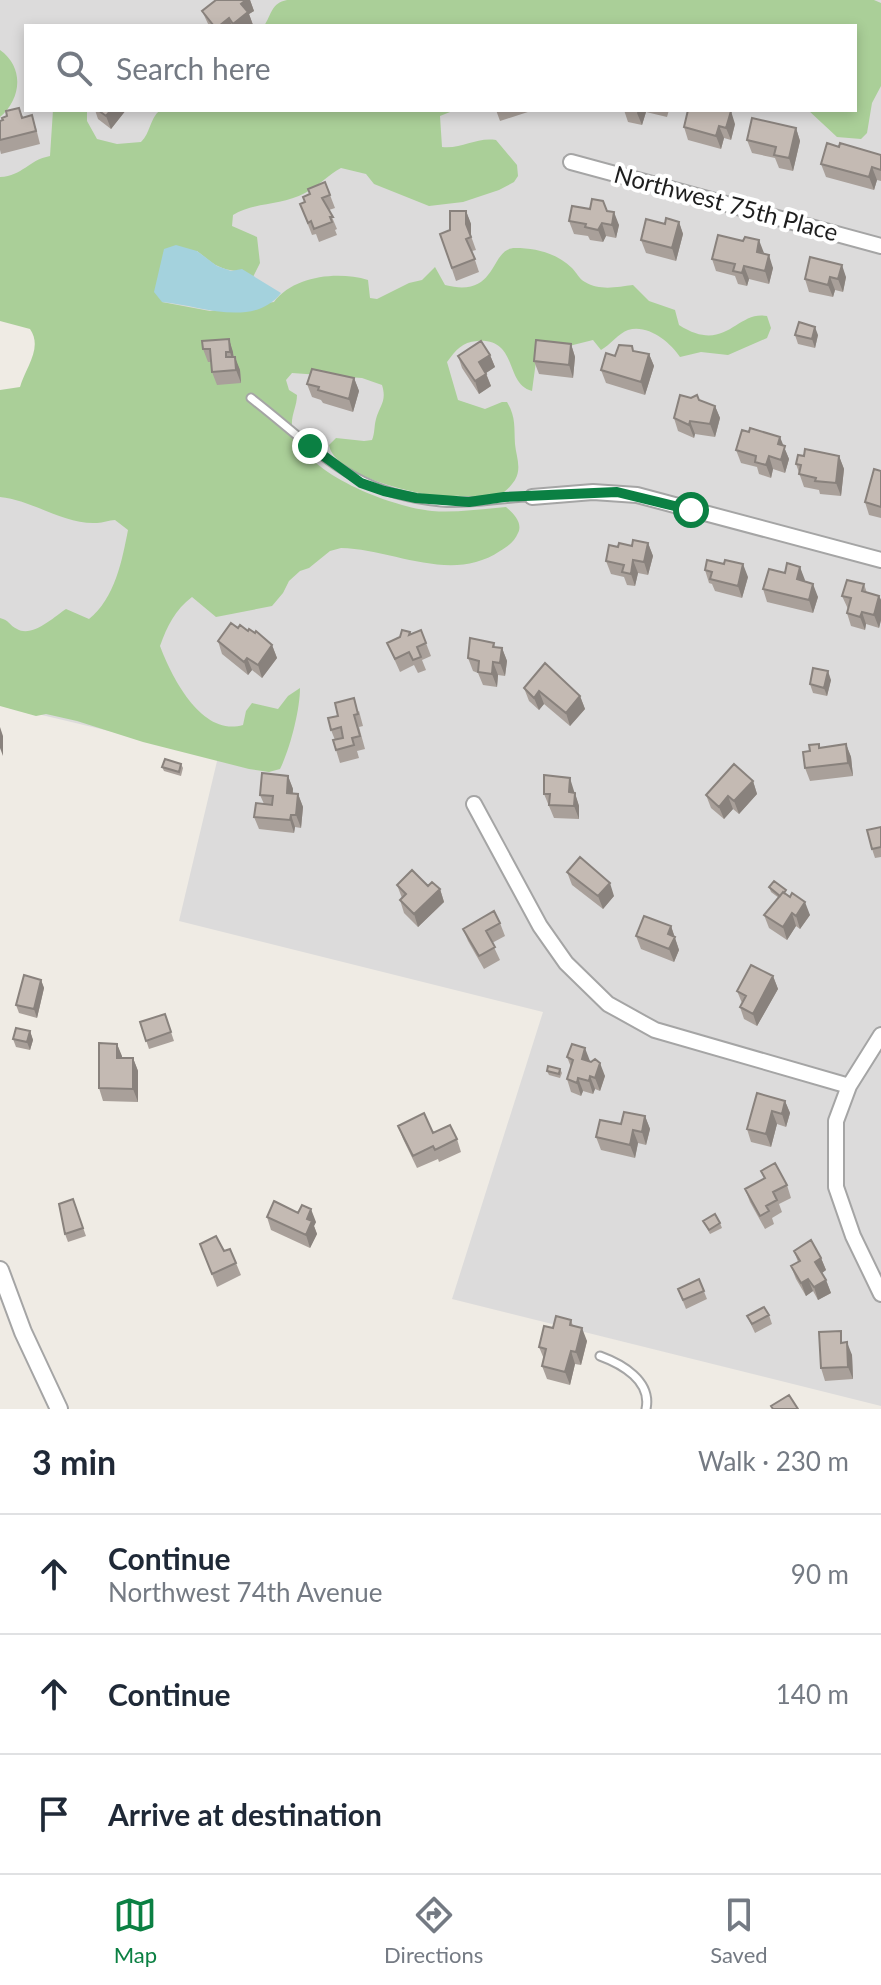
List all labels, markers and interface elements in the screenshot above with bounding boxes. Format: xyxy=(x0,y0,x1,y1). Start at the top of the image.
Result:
search box xyxy=(24,24,857,112)
icon: search xyxy=(52,46,96,90)
text: Search here xyxy=(116,50,271,86)
street label: Northwest 75th Place xyxy=(611,159,841,246)
route end xyxy=(292,428,328,464)
route start xyxy=(673,492,709,528)
text: 3 min xyxy=(32,1441,116,1482)
text: Walk · 230 m xyxy=(698,1445,849,1477)
text: Continue xyxy=(108,1540,231,1576)
icon: ahead xyxy=(32,1552,76,1596)
text: 90 m xyxy=(791,1558,849,1590)
text: Northwest 74th Avenue xyxy=(108,1576,382,1608)
icon: ahead xyxy=(32,1672,76,1716)
text: Continue xyxy=(108,1676,231,1712)
text: 140 m xyxy=(776,1678,849,1710)
icon: arrive xyxy=(32,1792,76,1836)
text: Arrive at destination xyxy=(108,1796,382,1832)
tab: Map xyxy=(113,1893,157,1968)
tab: Directions xyxy=(384,1893,483,1968)
tab: Saved xyxy=(710,1893,768,1968)

